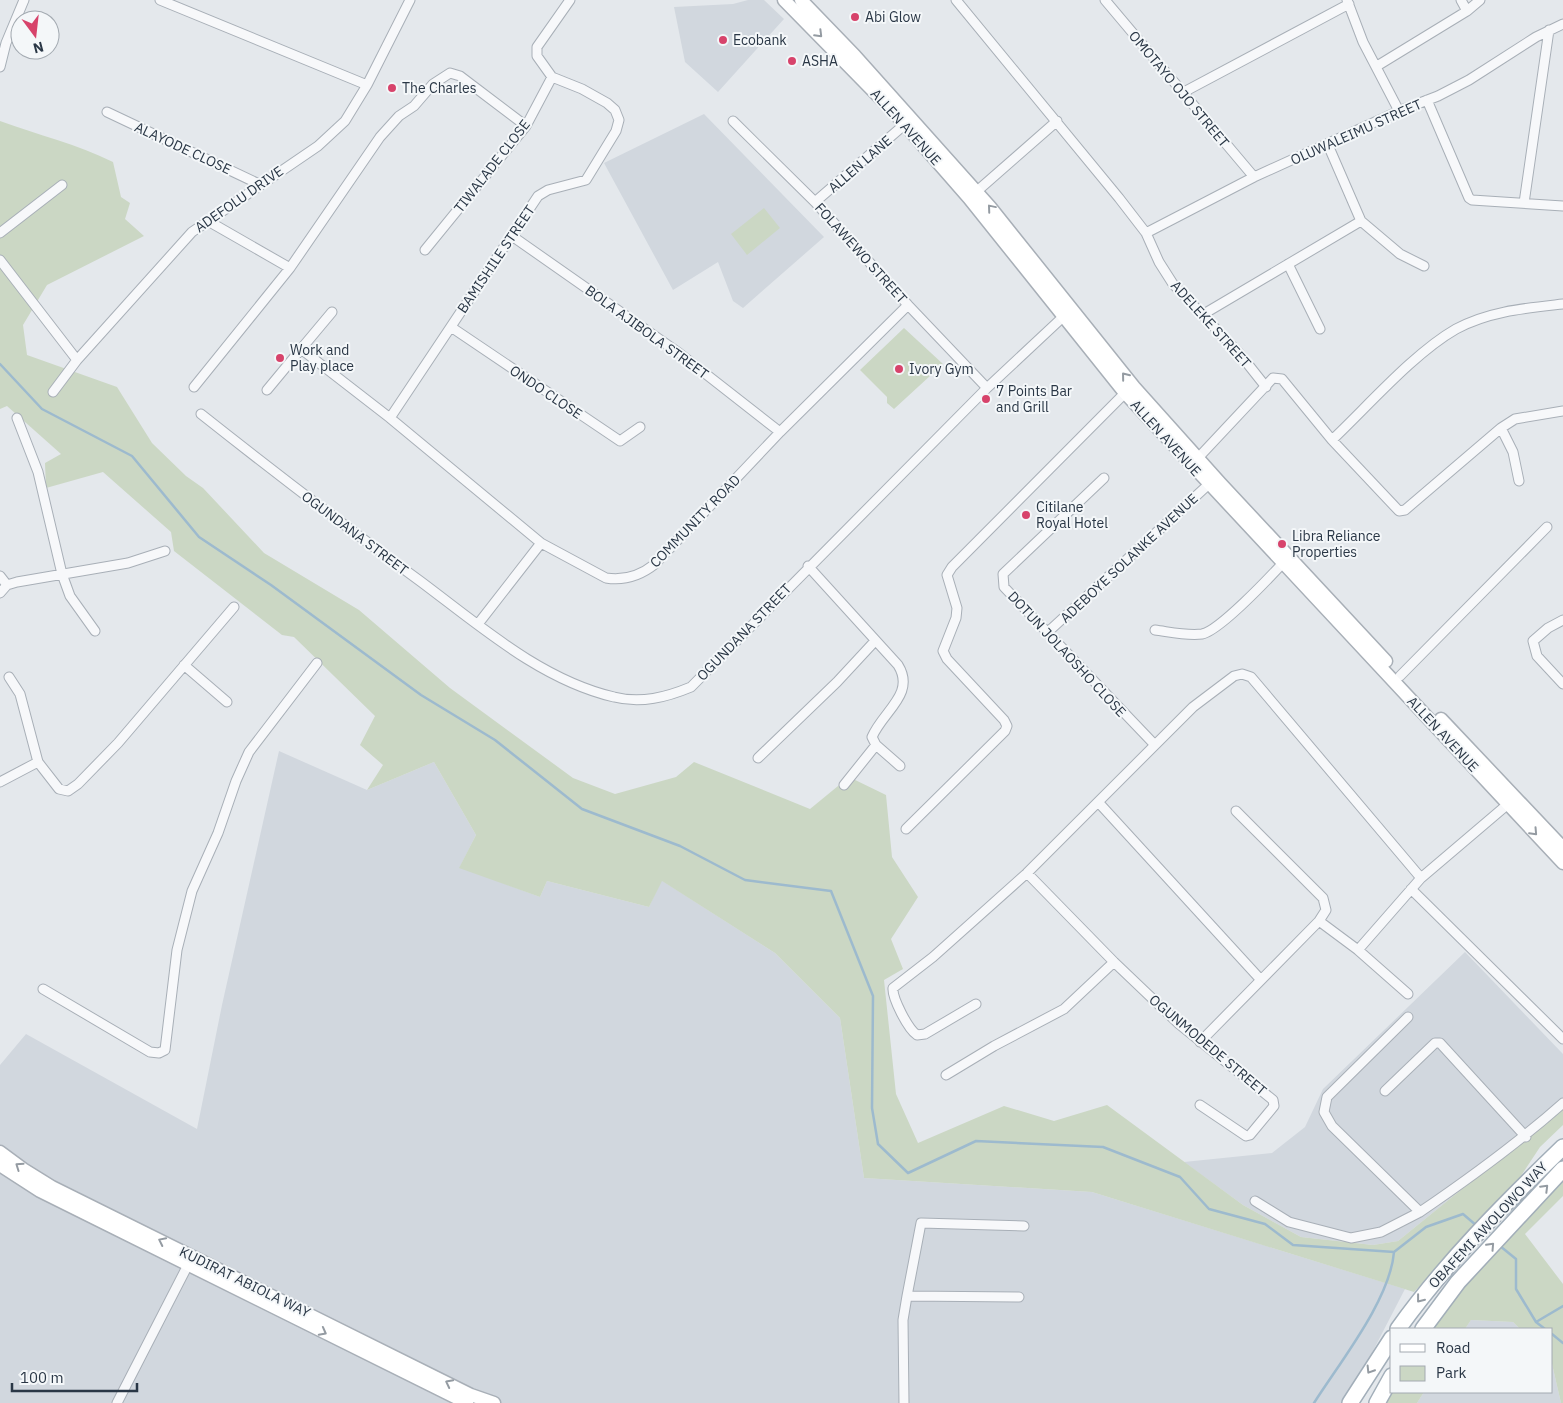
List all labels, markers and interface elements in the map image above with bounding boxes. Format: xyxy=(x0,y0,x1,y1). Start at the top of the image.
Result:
place label: Abi Glow xyxy=(865,8,921,26)
north arrow xyxy=(10,10,60,60)
marker: Abi Glow xyxy=(849,11,861,23)
street label: OMOTAYO OJO STREET xyxy=(1125,27,1233,151)
one-way arrow xyxy=(813,28,822,37)
place label: Ecobank xyxy=(733,31,787,49)
marker: Ecobank xyxy=(717,34,729,46)
text: N xyxy=(31,38,46,58)
place label: ASHA xyxy=(802,52,838,70)
marker: ASHA xyxy=(786,55,798,67)
place label: The Charles xyxy=(402,79,477,97)
marker: The Charles xyxy=(386,82,398,94)
street label: ALLEN AVENUE xyxy=(867,85,945,169)
street label: OLUWALEIMU STREET xyxy=(1288,95,1424,169)
street label: TIWALADE CLOSE xyxy=(450,116,534,216)
street label: ALAYODE CLOSE xyxy=(132,118,234,178)
street label: ALLEN LANE xyxy=(824,131,896,197)
street label: ADEFOLU DRIVE xyxy=(191,162,287,236)
street label: FOLAWEWO STREET xyxy=(811,199,911,307)
street label: BAMISHILE STREET xyxy=(453,202,539,316)
one-way arrow xyxy=(987,205,996,214)
street label: ADELEKE STREET xyxy=(1167,277,1255,371)
street label: BOLA AJIBOLA STREET xyxy=(582,281,712,383)
place label: Work and Play place xyxy=(290,341,354,375)
marker: Work and Play place xyxy=(274,352,286,364)
place label: Ivory Gym xyxy=(909,360,974,378)
street label: ONDO CLOSE xyxy=(506,361,586,423)
marker: Ivory Gym xyxy=(893,363,905,375)
one-way arrow xyxy=(1123,373,1131,382)
place label: 7 Points Bar and Grill xyxy=(996,382,1072,416)
marker: 7 Points Bar and Grill xyxy=(980,393,992,405)
street label: ALLEN AVENUE xyxy=(1127,396,1205,480)
street label: COMMUNITY ROAD xyxy=(646,471,744,571)
street label: OGUNDANA STREET xyxy=(298,487,412,579)
street label: ADEBOYE SOLANKE AVENUE xyxy=(1056,489,1202,627)
place label: Citilane Royal Hotel xyxy=(1036,498,1108,532)
marker: Citilane Royal Hotel xyxy=(1020,509,1032,521)
place label: Libra Reliance Properties xyxy=(1292,527,1381,561)
marker: Libra Reliance Properties xyxy=(1276,538,1288,550)
street label: OGUNDANA STREET xyxy=(693,579,795,685)
street label: DOTUN JOLAOSHO CLOSE xyxy=(1004,587,1130,721)
street label: ALLEN AVENUE xyxy=(1403,692,1483,776)
one-way arrow xyxy=(1528,827,1537,836)
street label: OGUNMODEDE STREET xyxy=(1146,991,1270,1099)
street label: OBAFEMI AWOLOWO WAY xyxy=(1425,1157,1552,1292)
one-way arrow xyxy=(15,1163,24,1172)
one-way arrow xyxy=(1540,1185,1549,1194)
one-way arrow xyxy=(159,1237,168,1247)
street label: KUDIRAT ABIOLA WAY xyxy=(176,1242,314,1322)
one-way arrow xyxy=(1485,1242,1494,1251)
one-way arrow xyxy=(1418,1293,1426,1302)
one-way arrow xyxy=(318,1326,327,1336)
legend xyxy=(1390,1328,1553,1393)
text: Road xyxy=(1436,1338,1471,1357)
scale bar xyxy=(12,1360,138,1392)
text: Park xyxy=(1436,1363,1466,1382)
one-way arrow xyxy=(1367,1365,1377,1374)
text: 100 m xyxy=(20,1368,64,1387)
one-way arrow xyxy=(445,1379,454,1389)

